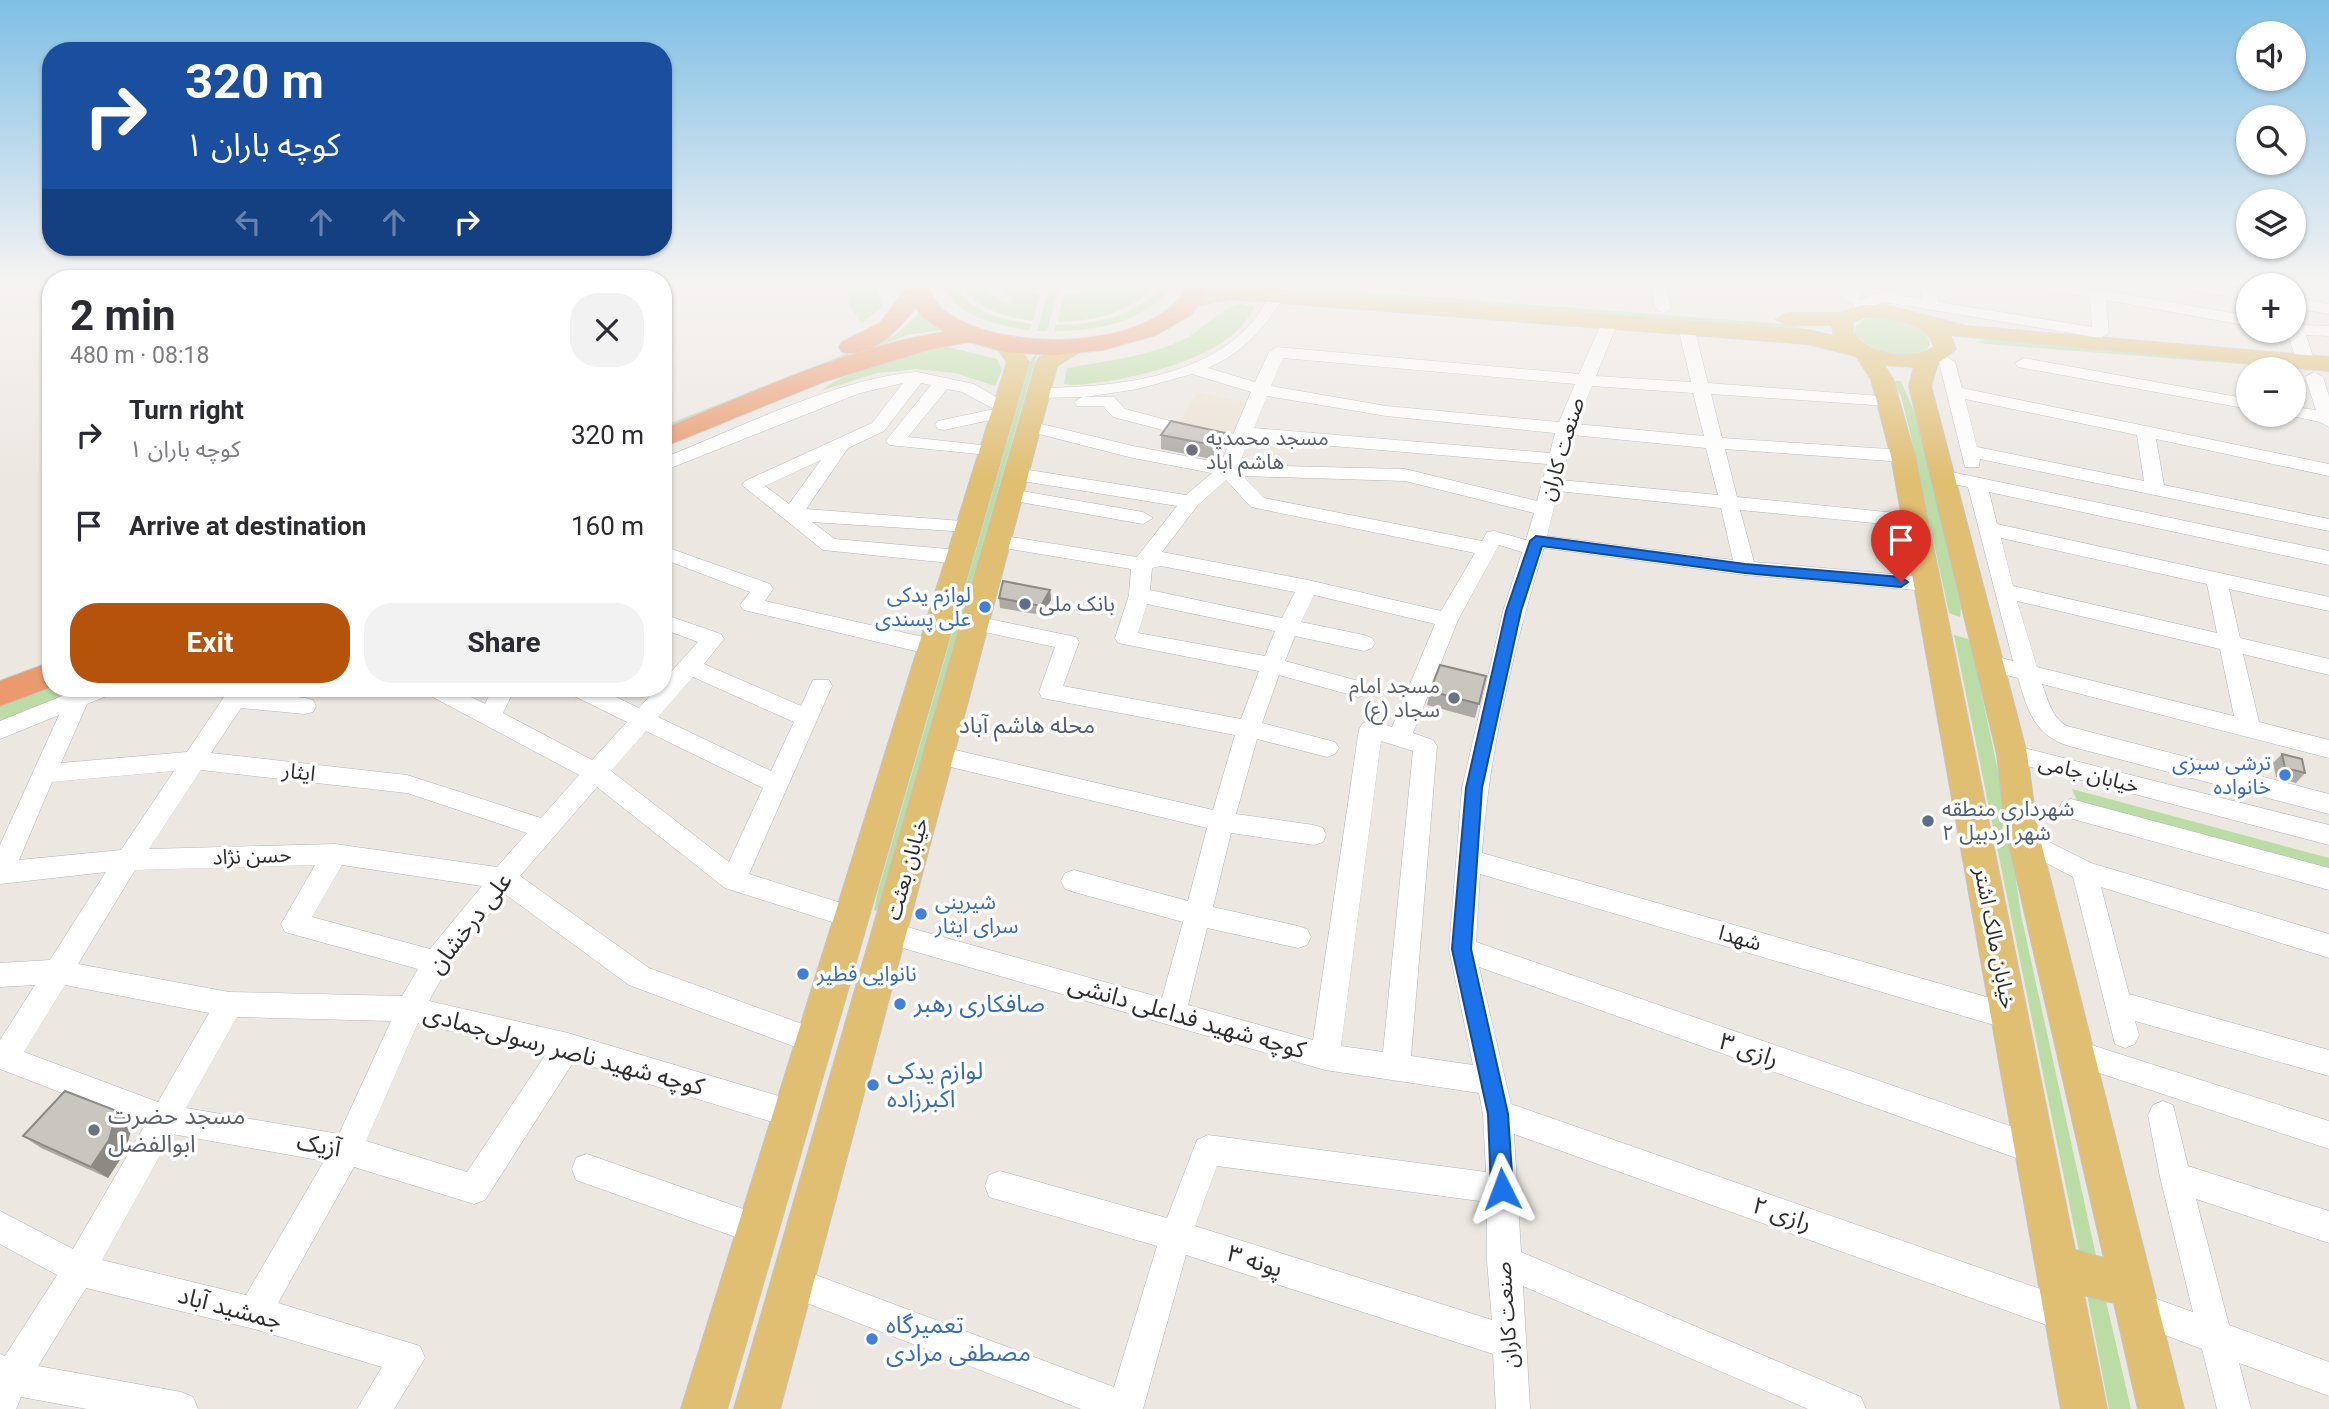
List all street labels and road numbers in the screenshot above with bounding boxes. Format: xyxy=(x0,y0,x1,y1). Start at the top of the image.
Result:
street label: صنعت کاران xyxy=(1535,394,1589,503)
street label: خیابان جامی xyxy=(2036,750,2142,798)
street label: ایثار xyxy=(280,758,317,786)
street label: خیابان بعثت xyxy=(881,815,933,923)
street label: حسن نژاد xyxy=(212,843,292,869)
street label: خیابان مالک اشتر xyxy=(1969,864,2020,1011)
street label: علی درخشان xyxy=(422,867,518,979)
street label: شهدا xyxy=(1716,920,1764,956)
street label: کوچه شهید فداعلی دانشی xyxy=(1065,970,1310,1066)
street label: کوچه شهید ناصر رسولی‌جمادی xyxy=(421,999,708,1102)
street label: رازی ۳ xyxy=(1716,1027,1782,1073)
street label: آزیک xyxy=(295,1127,344,1163)
street label: رازی ۲ xyxy=(1749,1191,1815,1237)
street label: پونه ۳ xyxy=(1224,1239,1286,1284)
street label: صنعت کاران xyxy=(1491,1261,1523,1369)
street label: جمشید آباد xyxy=(175,1281,285,1335)

